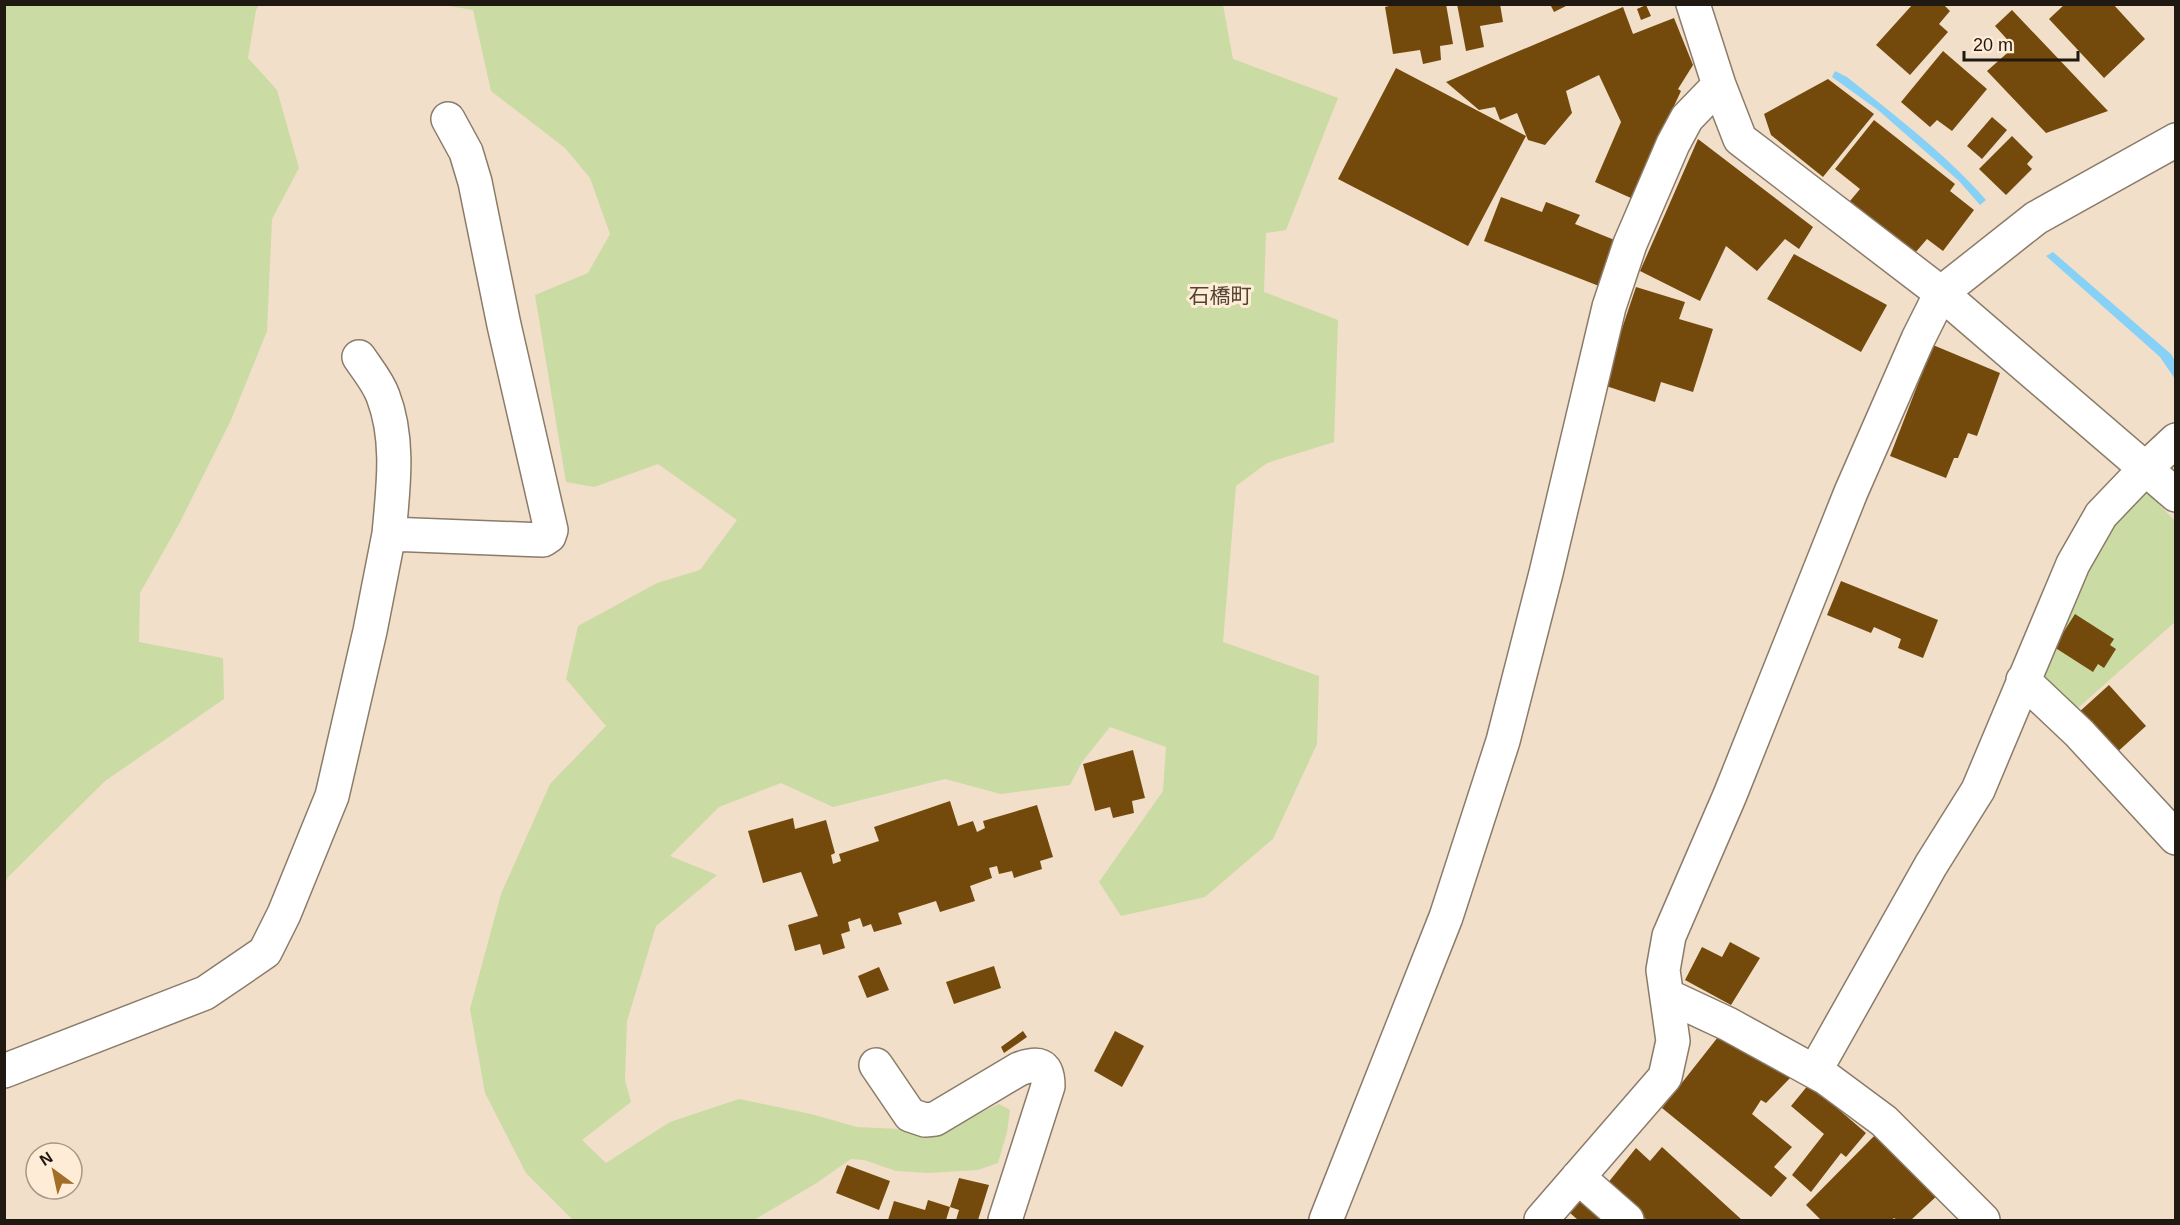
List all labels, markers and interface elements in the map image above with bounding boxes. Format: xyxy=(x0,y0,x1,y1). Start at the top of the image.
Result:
scale bar xyxy=(1964,24,2078,62)
text: 20 m xyxy=(1973,35,2013,55)
district label: 石橋町 xyxy=(1189,284,1252,307)
north arrow xyxy=(24,1141,84,1201)
text: N xyxy=(37,1149,56,1169)

